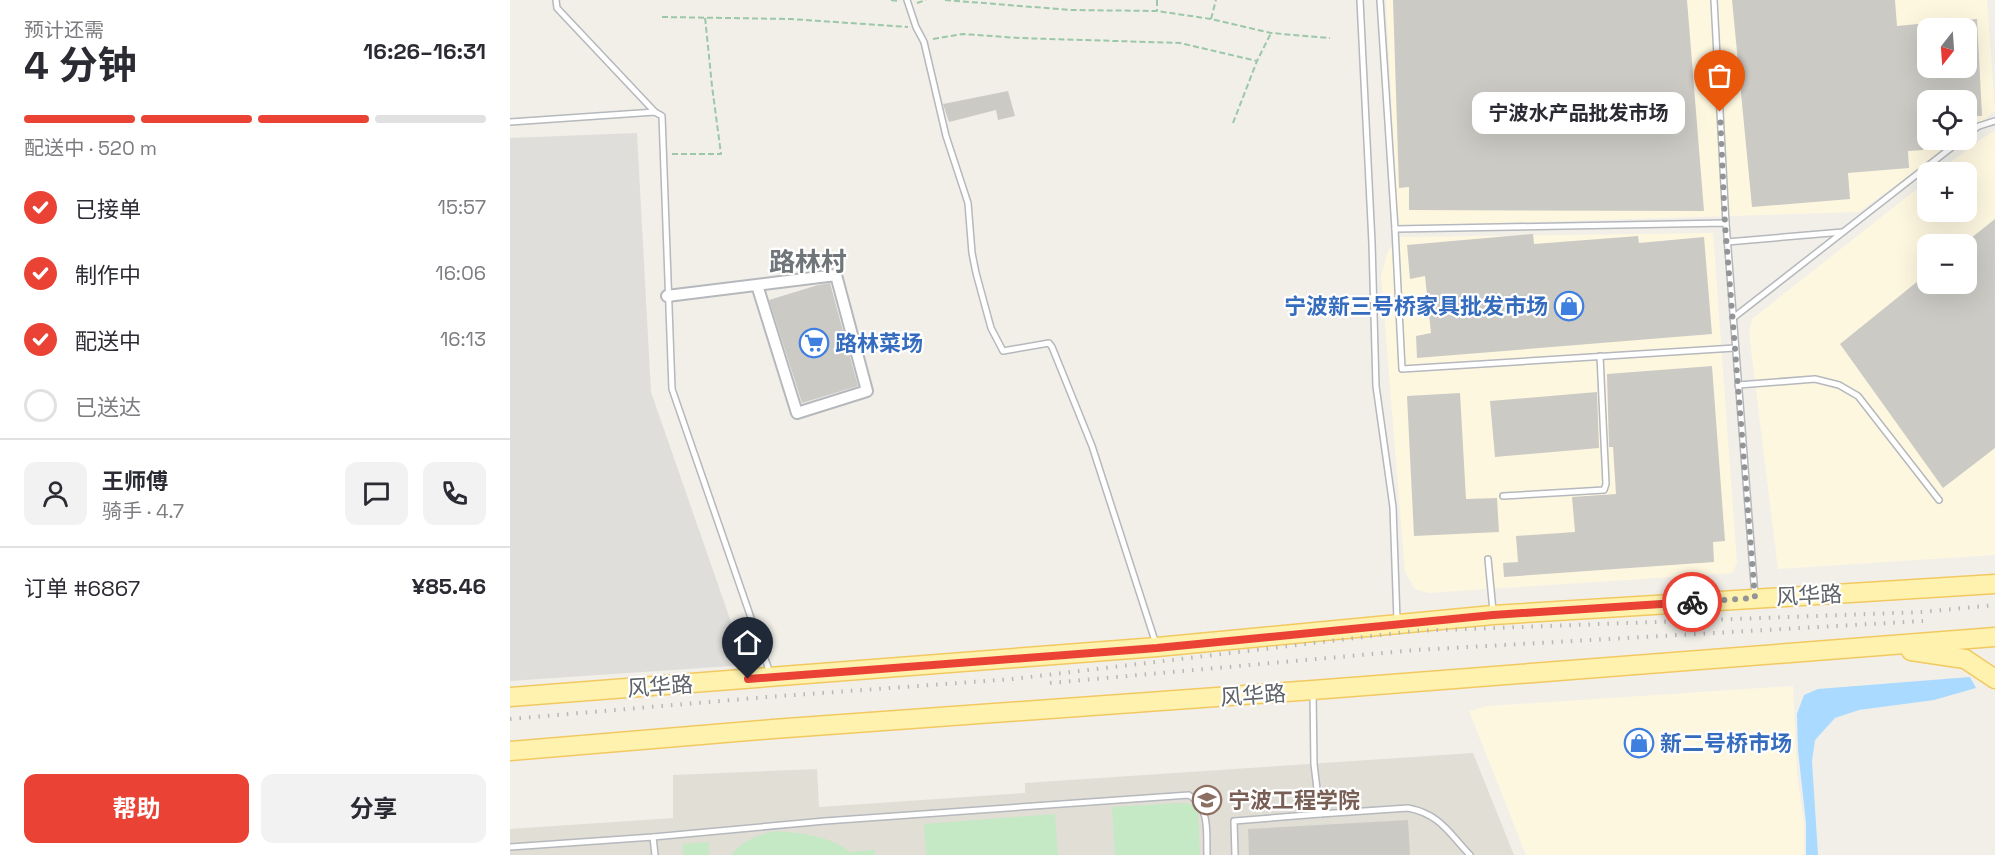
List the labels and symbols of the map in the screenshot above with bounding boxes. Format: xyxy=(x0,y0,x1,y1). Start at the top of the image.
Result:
north arrow xyxy=(1917,18,1977,78)
pin xyxy=(1694,50,1745,112)
callout: 宁波水产品批发市场 xyxy=(1471,91,1684,133)
district label: 路林村 xyxy=(769,245,847,279)
shop icon: 宁波新三号桥家具批发市场 xyxy=(1553,290,1585,322)
place label: 宁波新三号桥家具批发市场 xyxy=(1284,292,1548,320)
supermarket icon: 路林菜场 xyxy=(798,327,830,359)
place label: 路林菜场 xyxy=(835,329,923,357)
courier xyxy=(1662,572,1722,632)
street label: 风华路 xyxy=(1775,579,1843,611)
pin xyxy=(722,617,773,679)
street label: 风华路 xyxy=(626,670,694,702)
street label: 风华路 xyxy=(1219,679,1287,711)
shop icon: 新二号桥市场 xyxy=(1623,727,1655,759)
place label: 新二号桥市场 xyxy=(1660,729,1792,757)
school or university icon: 宁波工程学院 xyxy=(1191,784,1223,816)
place label: 宁波工程学院 xyxy=(1228,786,1360,814)

